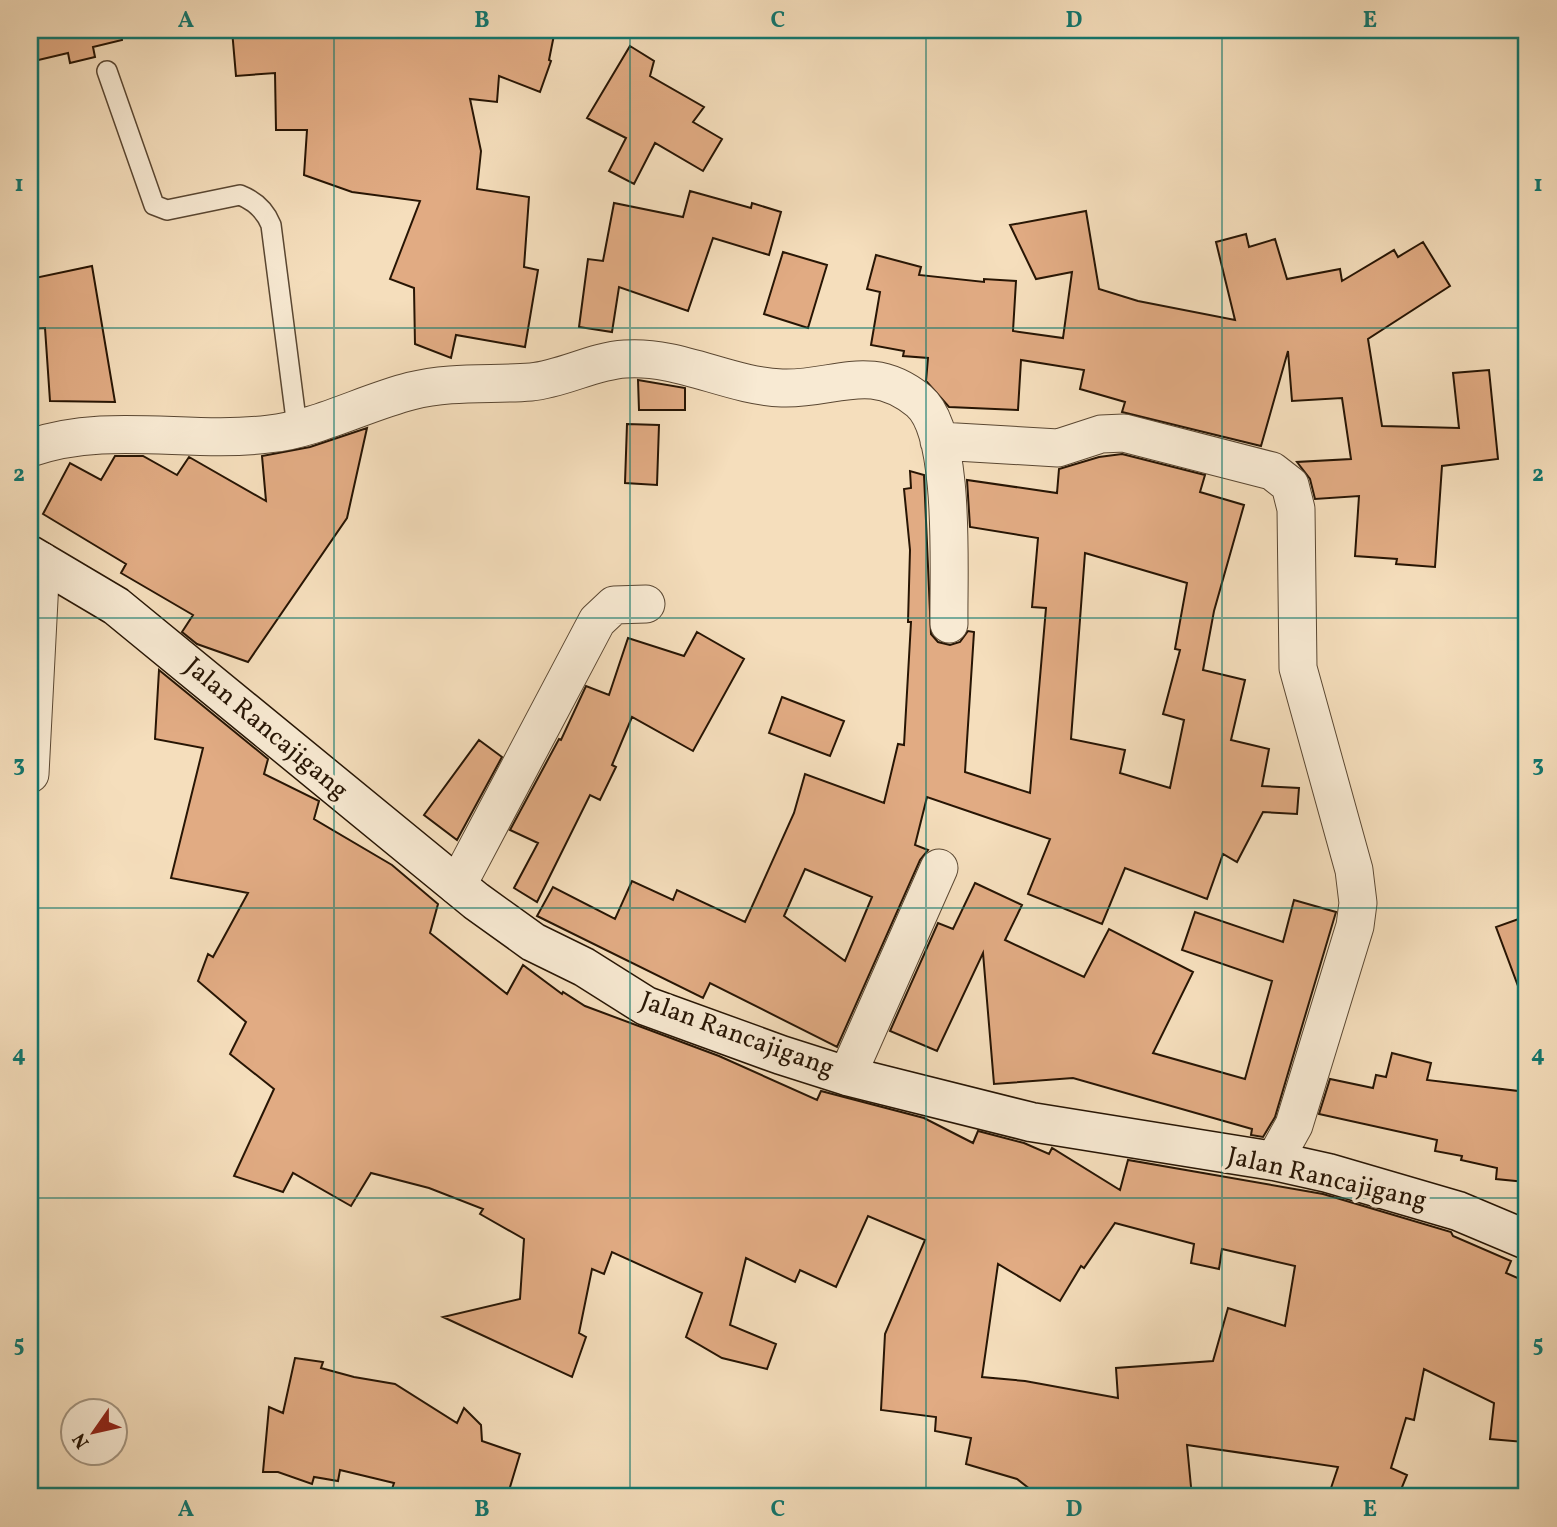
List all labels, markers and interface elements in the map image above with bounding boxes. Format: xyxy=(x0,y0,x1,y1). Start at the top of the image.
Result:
text: A xyxy=(178,5,194,37)
text: B xyxy=(474,5,490,37)
text: C xyxy=(771,5,785,37)
text: D xyxy=(1066,5,1083,37)
text: E xyxy=(1363,5,1377,37)
text: 1 xyxy=(14,169,24,201)
text: 1 xyxy=(1533,169,1543,201)
text: 2 xyxy=(13,459,25,491)
text: 2 xyxy=(1532,459,1544,491)
street label: Jalan Rancajigang xyxy=(176,650,356,808)
text: 3 xyxy=(13,749,25,781)
text: 3 xyxy=(1532,749,1544,781)
street label: Jalan Rancajigang xyxy=(635,983,839,1087)
text: 4 xyxy=(12,1039,26,1071)
text: 4 xyxy=(1531,1039,1545,1071)
street label: Jalan Rancajigang xyxy=(1224,1139,1430,1219)
text: 5 xyxy=(13,1329,25,1361)
text: 5 xyxy=(1532,1329,1544,1361)
north arrow xyxy=(60,1398,130,1468)
text: N xyxy=(67,1427,96,1453)
text: A xyxy=(178,1494,194,1526)
text: B xyxy=(474,1494,490,1526)
text: C xyxy=(771,1494,785,1526)
text: D xyxy=(1066,1494,1083,1526)
text: E xyxy=(1363,1494,1377,1526)

